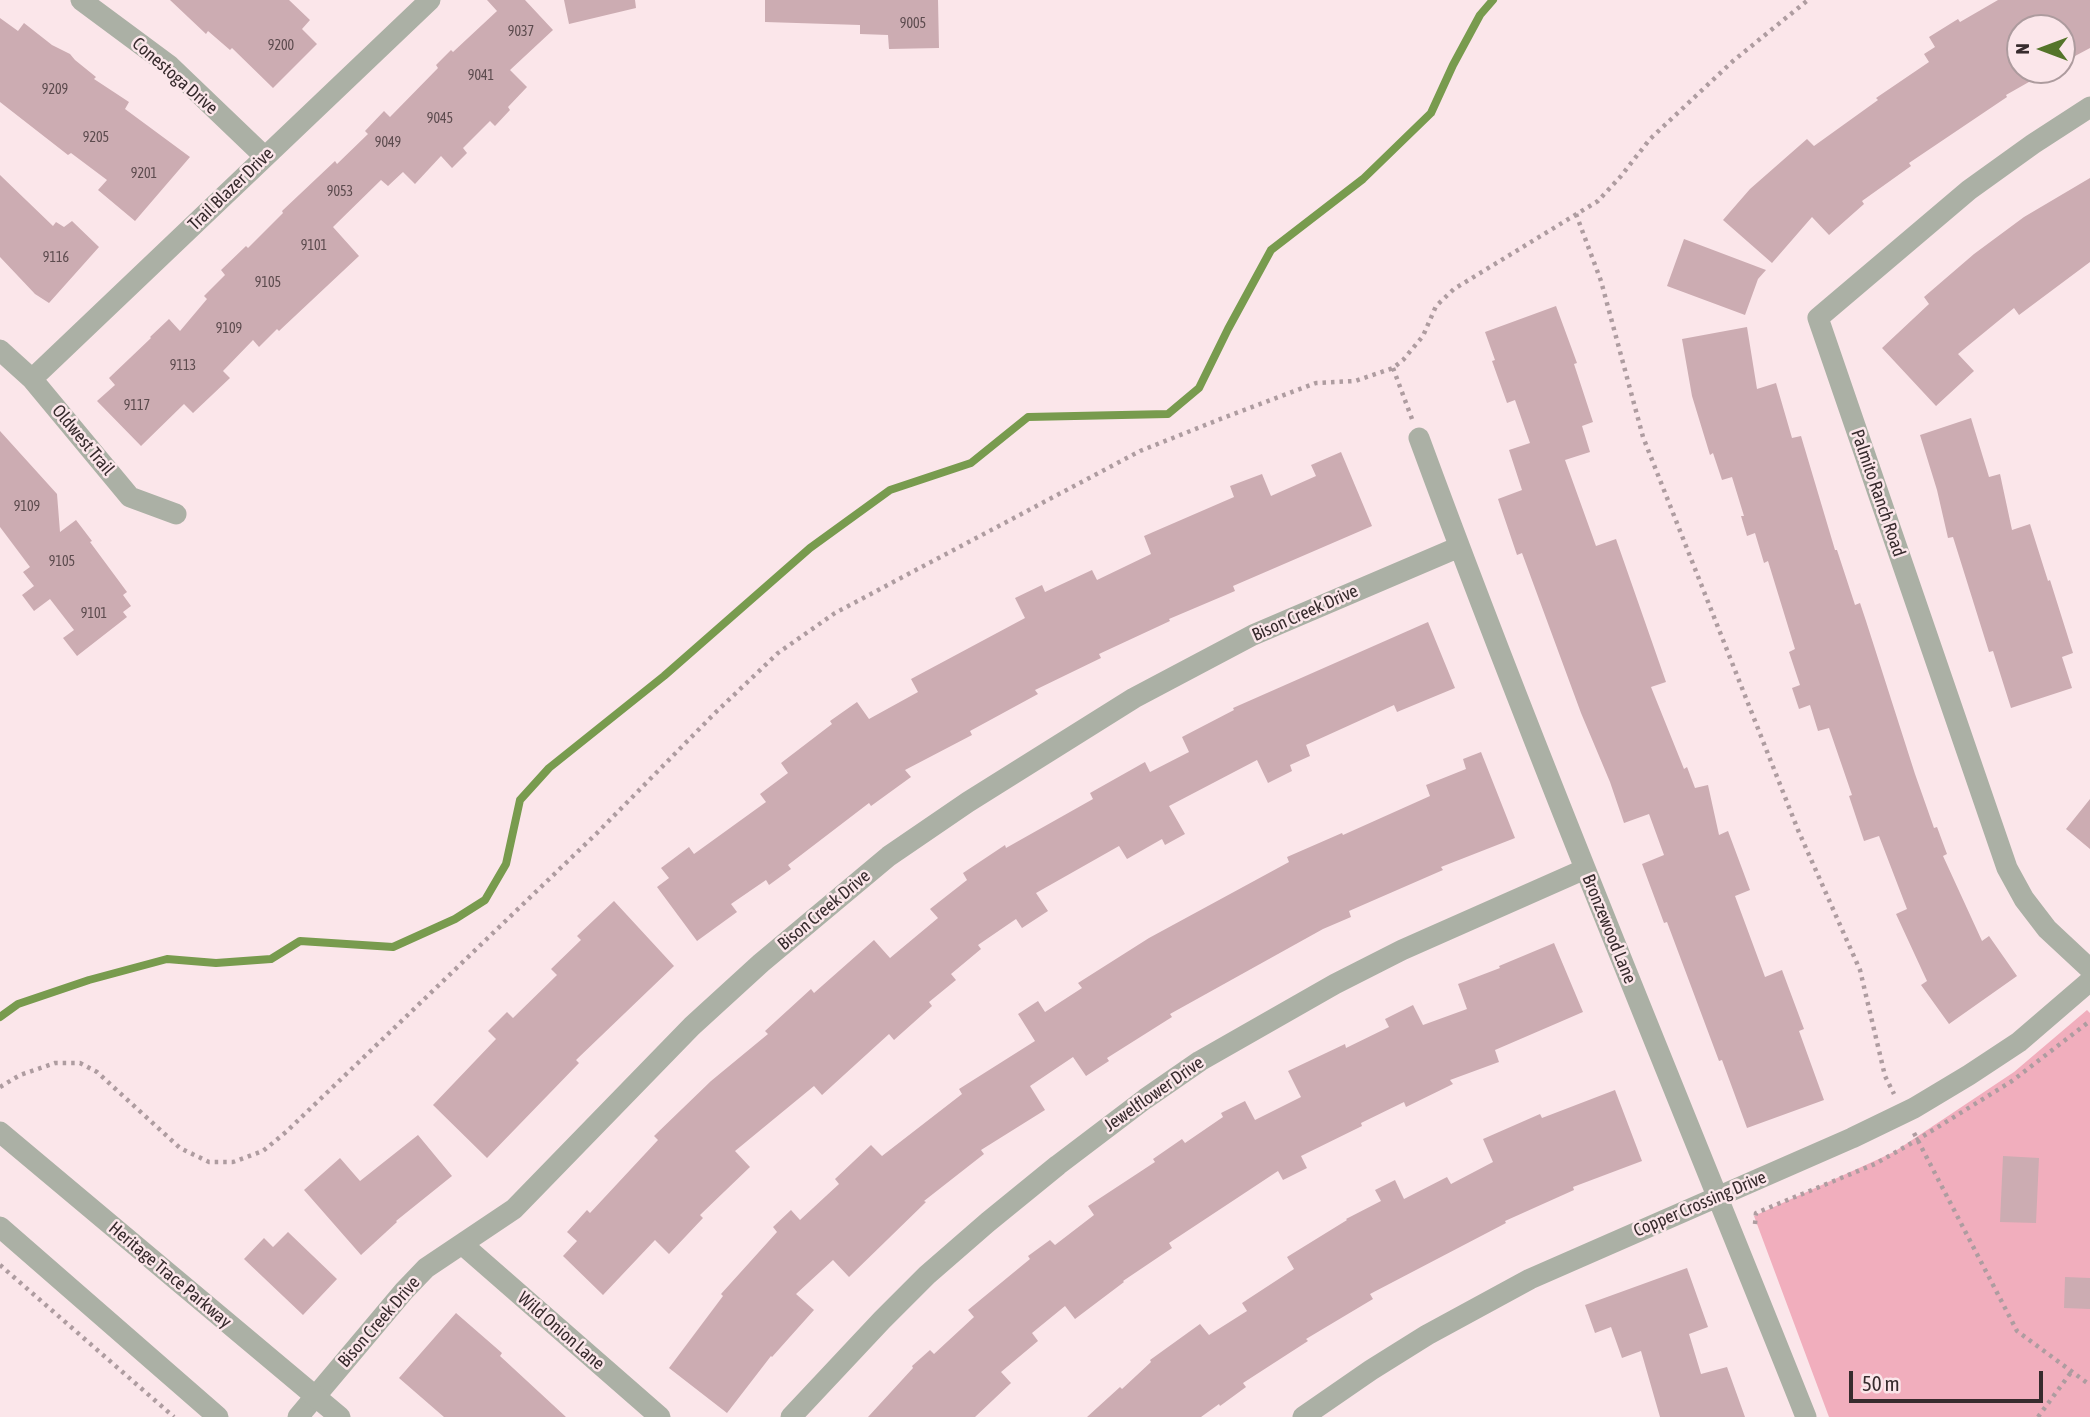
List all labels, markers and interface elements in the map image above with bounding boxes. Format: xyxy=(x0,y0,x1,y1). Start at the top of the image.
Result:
north arrow xyxy=(2006,14,2076,84)
house number: 9005 xyxy=(900,16,926,32)
house number: 9037 xyxy=(508,24,534,40)
street label: Conestoga Drive xyxy=(128,33,222,119)
house number: 9200 xyxy=(268,38,294,54)
text: N xyxy=(2011,43,2033,55)
house number: 9041 xyxy=(468,68,494,84)
house number: 9209 xyxy=(42,82,68,98)
house number: 9045 xyxy=(427,111,453,127)
house number: 9205 xyxy=(83,130,109,146)
house number: 9049 xyxy=(375,135,401,151)
street label: Trail Blazer Drive xyxy=(184,143,278,235)
house number: 9201 xyxy=(131,166,157,182)
house number: 9053 xyxy=(327,184,353,200)
house number: 9101 xyxy=(301,238,327,254)
house number: 9116 xyxy=(43,250,69,266)
house number: 9105 xyxy=(255,275,281,291)
house number: 9109 xyxy=(216,321,242,337)
house number: 9113 xyxy=(170,358,196,374)
house number: 9117 xyxy=(124,398,150,414)
street label: Oldwest Trail xyxy=(47,400,119,480)
street label: Palmito Ranch Road xyxy=(1846,427,1910,559)
house number: 9109 xyxy=(14,499,40,515)
house number: 9105 xyxy=(49,554,75,570)
street label: Bison Creek Drive xyxy=(1249,580,1361,646)
house number: 9101 xyxy=(81,606,107,622)
street label: Bison Creek Drive xyxy=(774,865,874,955)
street label: Bronzewood Lane xyxy=(1577,871,1641,987)
street label: Jewelflower Drive xyxy=(1100,1052,1208,1136)
street label: Copper Crossing Drive xyxy=(1630,1166,1770,1242)
street label: Heritage Trace Parkway xyxy=(104,1217,236,1333)
street label: Bison Creek Drive xyxy=(334,1272,424,1372)
street label: Wild Onion Lane xyxy=(513,1287,609,1375)
scale bar xyxy=(1852,1358,2046,1402)
text: 50 m xyxy=(1862,1371,1900,1395)

